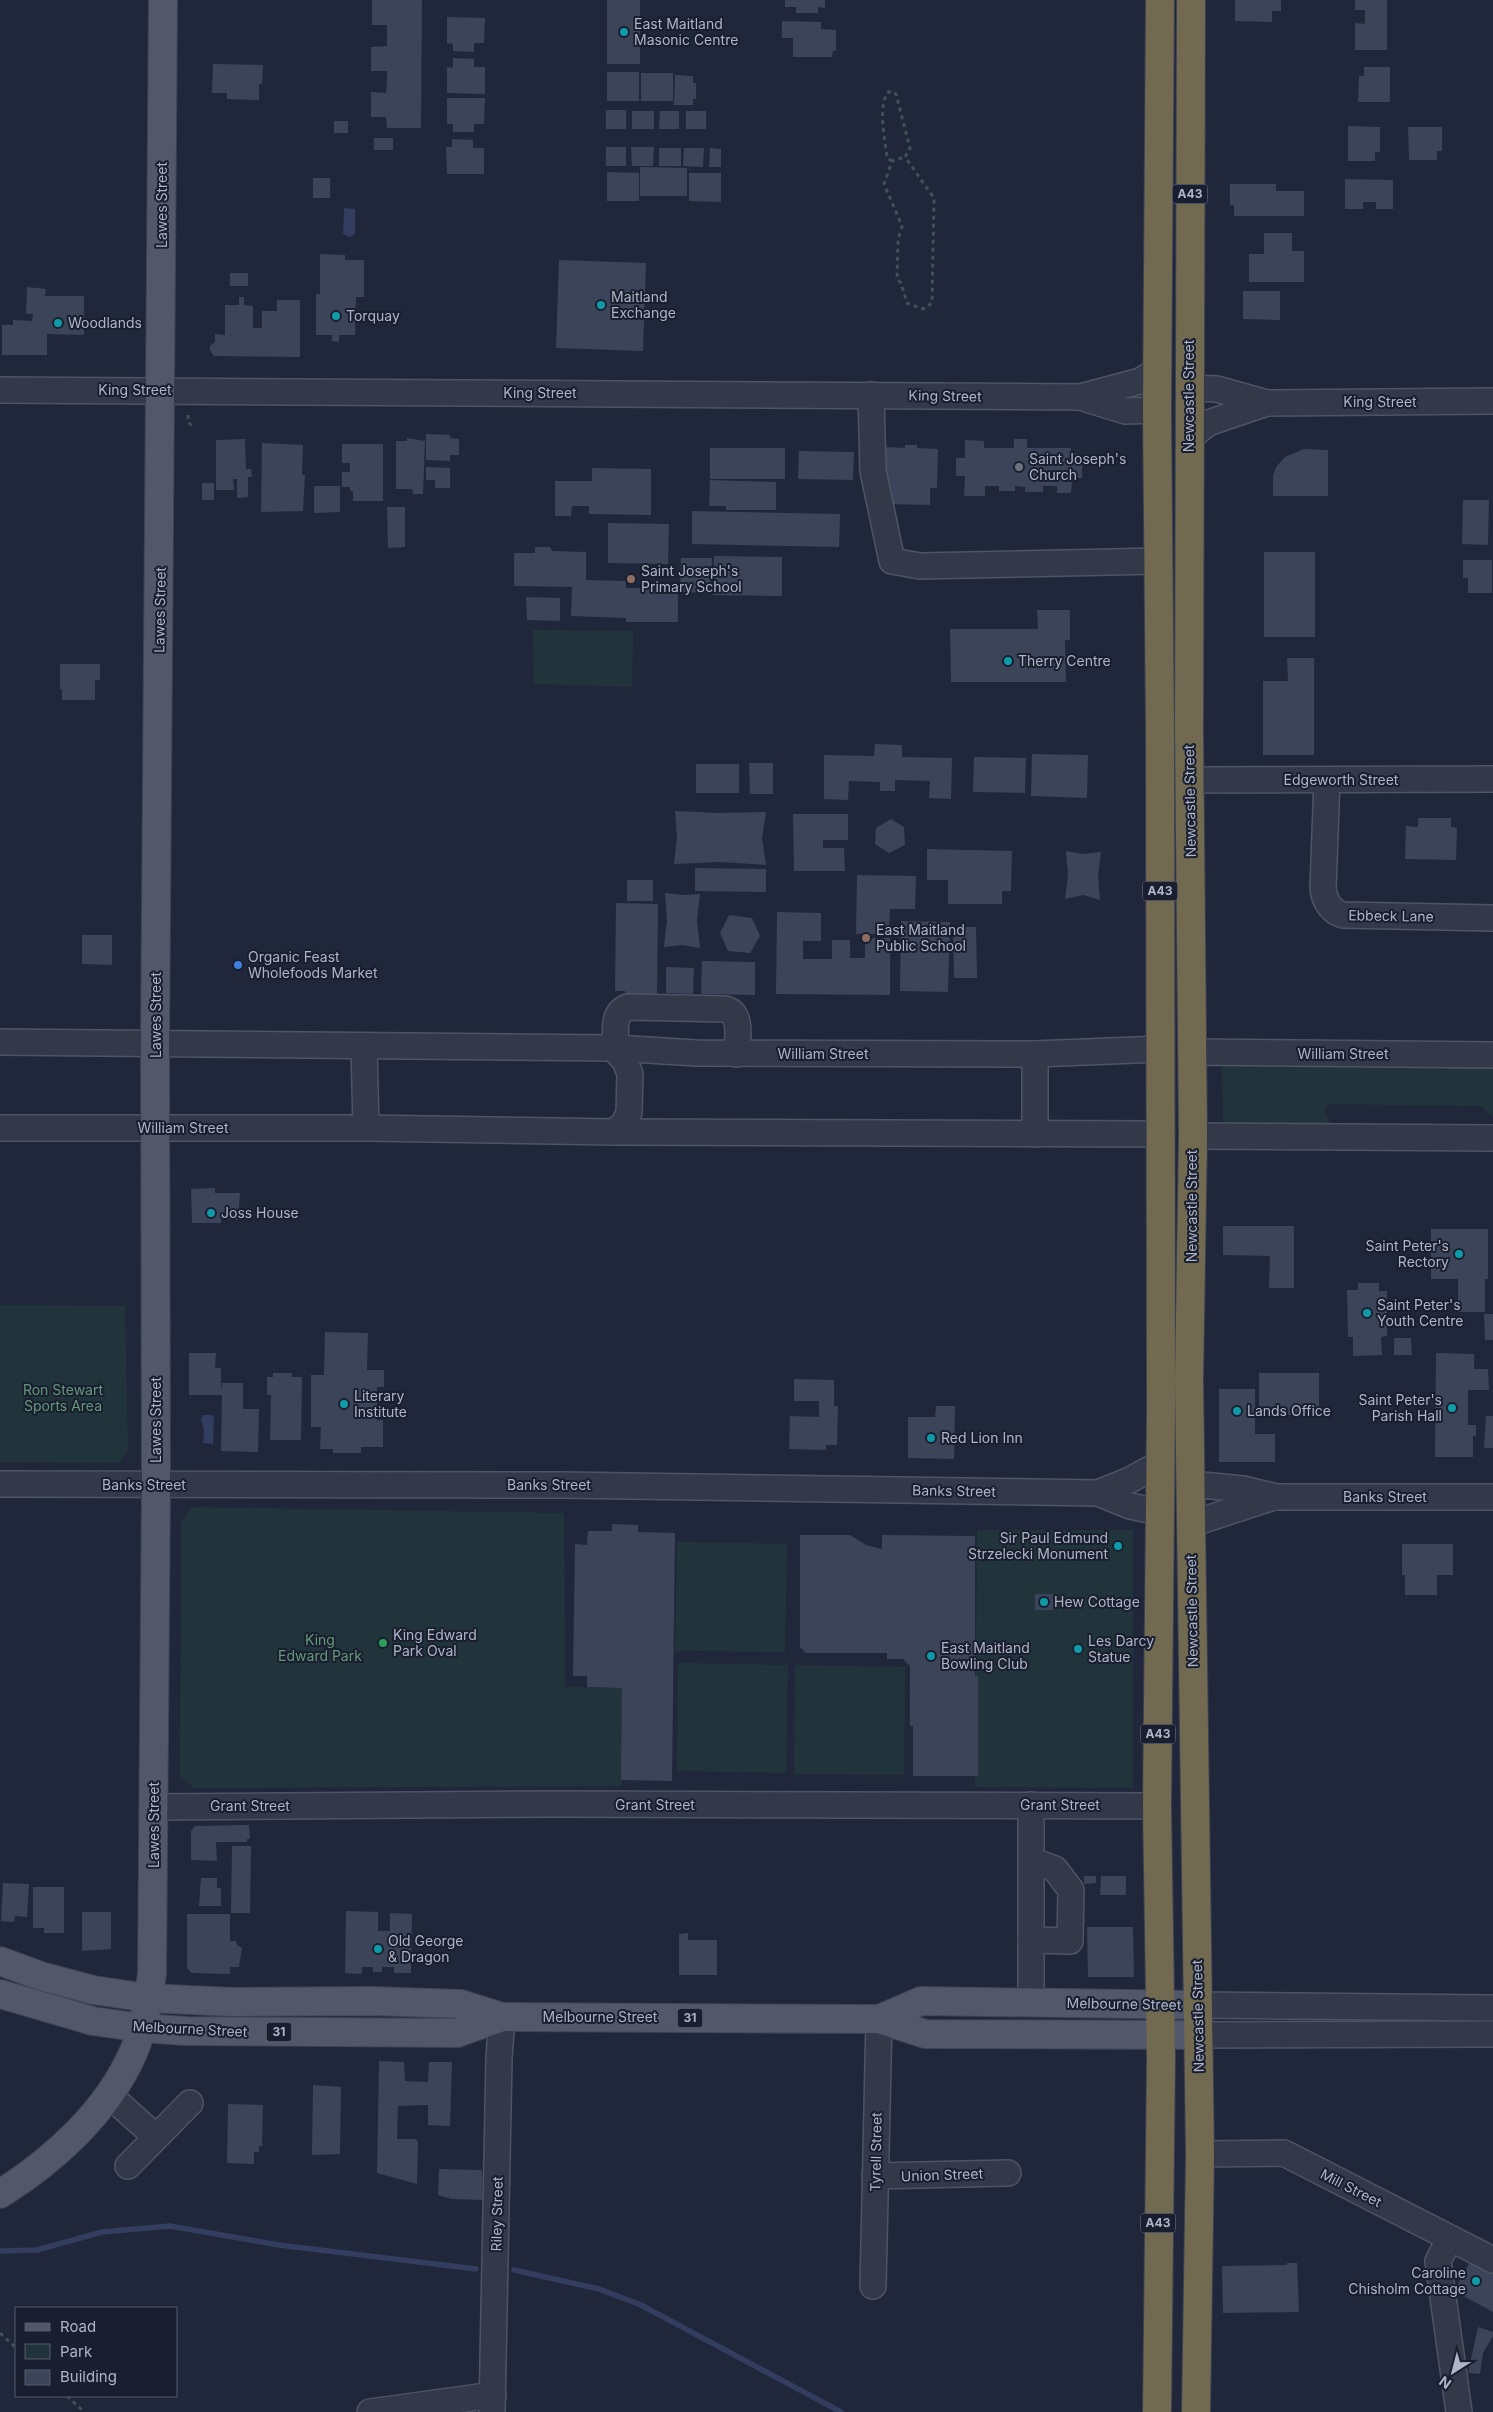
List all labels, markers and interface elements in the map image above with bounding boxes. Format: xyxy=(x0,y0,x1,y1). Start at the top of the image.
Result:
place label: East Maitland Masonic Centre xyxy=(634,15,738,48)
marker: East Maitland Masonic Centre xyxy=(618,26,630,38)
street label: Lawes Street xyxy=(153,162,170,248)
road number: A43 xyxy=(1172,184,1208,203)
place label: Maitland Exchange xyxy=(611,288,676,321)
marker: Maitland Exchange xyxy=(595,299,607,311)
place label: Torquay xyxy=(346,307,400,324)
marker: Torquay xyxy=(330,310,342,322)
place label: Woodlands xyxy=(68,314,142,331)
marker: Woodlands xyxy=(52,317,64,329)
street label: Newcastle Street xyxy=(1180,339,1197,452)
street label: King Street xyxy=(98,381,172,398)
street label: King Street xyxy=(503,384,577,401)
street label: King Street xyxy=(908,386,982,405)
street label: King Street xyxy=(1343,393,1417,410)
place label: Saint Joseph's Church xyxy=(1029,450,1126,483)
marker: Saint Joseph's Church xyxy=(1013,461,1025,473)
place label: Saint Joseph's Primary School xyxy=(641,562,742,595)
street label: Lawes Street xyxy=(150,566,169,653)
marker: Saint Joseph's Primary School xyxy=(625,573,637,585)
place label: Therry Centre xyxy=(1018,652,1111,669)
marker: Therry Centre xyxy=(1002,655,1014,667)
street label: Newcastle Street xyxy=(1180,744,1199,857)
street label: Edgeworth Street xyxy=(1284,771,1399,788)
road number: A43 xyxy=(1142,881,1178,900)
street label: Ebbeck Lane xyxy=(1348,906,1434,925)
place label: East Maitland Public School xyxy=(876,921,966,954)
marker: East Maitland Public School xyxy=(860,932,872,944)
place label: Organic Feast Wholefoods Market xyxy=(248,948,378,981)
marker: Organic Feast Wholefoods Market xyxy=(232,959,244,971)
street label: Lawes Street xyxy=(147,972,164,1058)
street label: William Street xyxy=(778,1045,869,1062)
street label: William Street xyxy=(1298,1045,1389,1062)
street label: William Street xyxy=(138,1119,229,1136)
street label: Newcastle Street xyxy=(1183,1149,1200,1262)
place label: Joss House xyxy=(221,1204,299,1221)
marker: Joss House xyxy=(205,1207,217,1219)
place label: Saint Peter's Rectory xyxy=(1365,1237,1449,1270)
marker: Saint Peter's Rectory xyxy=(1453,1248,1465,1260)
place label: Saint Peter's Youth Centre xyxy=(1377,1296,1463,1329)
marker: Saint Peter's Youth Centre xyxy=(1361,1307,1373,1319)
street label: Lawes Street xyxy=(147,1377,164,1463)
park label: Ron Stewart Sports Area xyxy=(23,1381,103,1414)
place label: Literary Institute xyxy=(354,1387,407,1420)
place label: Saint Peter's Parish Hall xyxy=(1358,1391,1442,1424)
marker: Literary Institute xyxy=(338,1398,350,1410)
place label: Lands Office xyxy=(1247,1402,1331,1419)
marker: Saint Peter's Parish Hall xyxy=(1446,1402,1458,1414)
marker: Lands Office xyxy=(1231,1405,1243,1417)
place label: Red Lion Inn xyxy=(941,1429,1023,1446)
marker: Red Lion Inn xyxy=(925,1432,937,1444)
street label: Banks Street xyxy=(102,1476,186,1493)
street label: Banks Street xyxy=(507,1476,591,1493)
street label: Banks Street xyxy=(912,1481,996,1500)
street label: Banks Street xyxy=(1343,1488,1427,1505)
place label: Sir Paul Edmund Strzelecki Monument xyxy=(968,1529,1108,1562)
marker: Sir Paul Edmund Strzelecki Monument xyxy=(1112,1540,1124,1552)
street label: Newcastle Street xyxy=(1182,1554,1201,1667)
place label: Hew Cottage xyxy=(1054,1593,1140,1610)
marker: Hew Cottage xyxy=(1038,1596,1050,1608)
place label: King Edward Park Oval xyxy=(393,1626,477,1659)
park label: King Edward Park xyxy=(278,1631,362,1664)
place label: Les Darcy Statue xyxy=(1088,1632,1154,1665)
marker: King Edward Park Oval xyxy=(377,1637,389,1649)
place label: East Maitland Bowling Club xyxy=(941,1639,1030,1672)
marker: Les Darcy Statue xyxy=(1072,1643,1084,1655)
marker: East Maitland Bowling Club xyxy=(925,1650,937,1662)
road number: A43 xyxy=(1140,1725,1176,1744)
street label: Lawes Street xyxy=(145,1782,162,1868)
street label: Grant Street xyxy=(615,1796,695,1813)
street label: Grant Street xyxy=(1020,1796,1100,1813)
street label: Grant Street xyxy=(210,1797,290,1814)
place label: Old George & Dragon xyxy=(388,1932,463,1965)
marker: Old George & Dragon xyxy=(372,1943,384,1955)
street label: Newcastle Street xyxy=(1188,1959,1207,2072)
street label: Melbourne Street xyxy=(1066,1994,1182,2013)
street label: Melbourne Street xyxy=(543,2008,658,2025)
road number: 31 xyxy=(678,2009,702,2028)
street label: Melbourne Street xyxy=(132,2017,248,2040)
road number: 31 xyxy=(266,2022,292,2041)
street label: Tyrell Street xyxy=(866,2112,885,2192)
street label: Union Street xyxy=(901,2165,984,2184)
street label: Mill Street xyxy=(1318,2165,1385,2210)
street label: Riley Street xyxy=(487,2176,506,2252)
road number: A43 xyxy=(1140,2214,1176,2232)
place label: Caroline Chisholm Cottage xyxy=(1348,2264,1466,2297)
marker: Caroline Chisholm Cottage xyxy=(1470,2275,1482,2287)
legend xyxy=(15,2307,178,2397)
text: Road xyxy=(60,2317,96,2336)
text: Park xyxy=(60,2342,93,2361)
north arrow xyxy=(1428,2347,1478,2397)
text: Building xyxy=(60,2367,117,2386)
text: N xyxy=(1436,2373,1454,2393)

